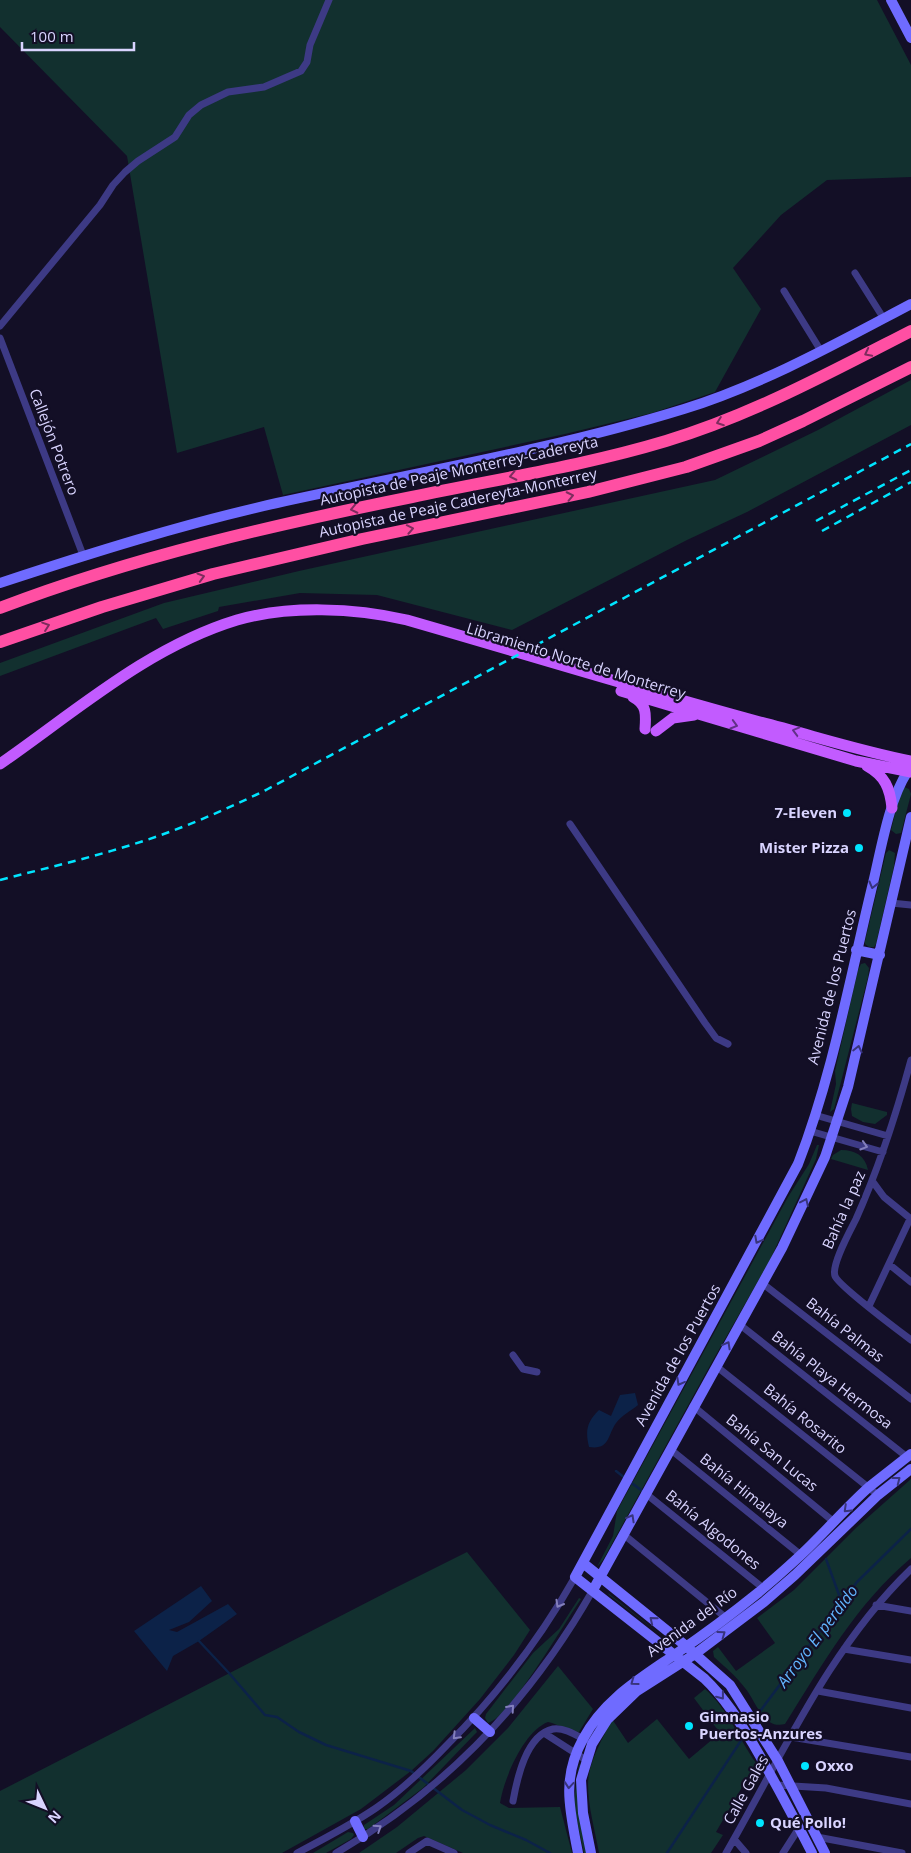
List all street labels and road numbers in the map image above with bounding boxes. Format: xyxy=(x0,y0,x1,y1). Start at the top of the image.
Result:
street label: Callejón Potrero xyxy=(25,385,84,498)
street label: Autopista de Peaje Monterrey-Cadereyta xyxy=(318,431,600,509)
street label: Autopista de Peaje Cadereyta-Monterrey xyxy=(317,463,599,541)
street label: Libramiento Norte de Monterrey xyxy=(464,617,689,703)
street label: Avenida de los Puertos xyxy=(802,907,860,1067)
street label: Bahía la paz xyxy=(817,1167,869,1252)
street label: Avenida de los Puertos xyxy=(630,1280,725,1429)
street label: Bahía Palmas xyxy=(803,1292,889,1366)
street label: Bahía Playa Hermosa xyxy=(768,1326,897,1433)
street label: Bahía Rosarito xyxy=(760,1379,851,1458)
street label: Bahía San Lucas xyxy=(723,1409,823,1495)
street label: Bahía Himalaya xyxy=(696,1448,793,1532)
street label: Bahía Algodones xyxy=(662,1485,765,1574)
street label: Avenida del Río xyxy=(642,1582,741,1661)
street label: Calle Gales xyxy=(718,1751,772,1828)

